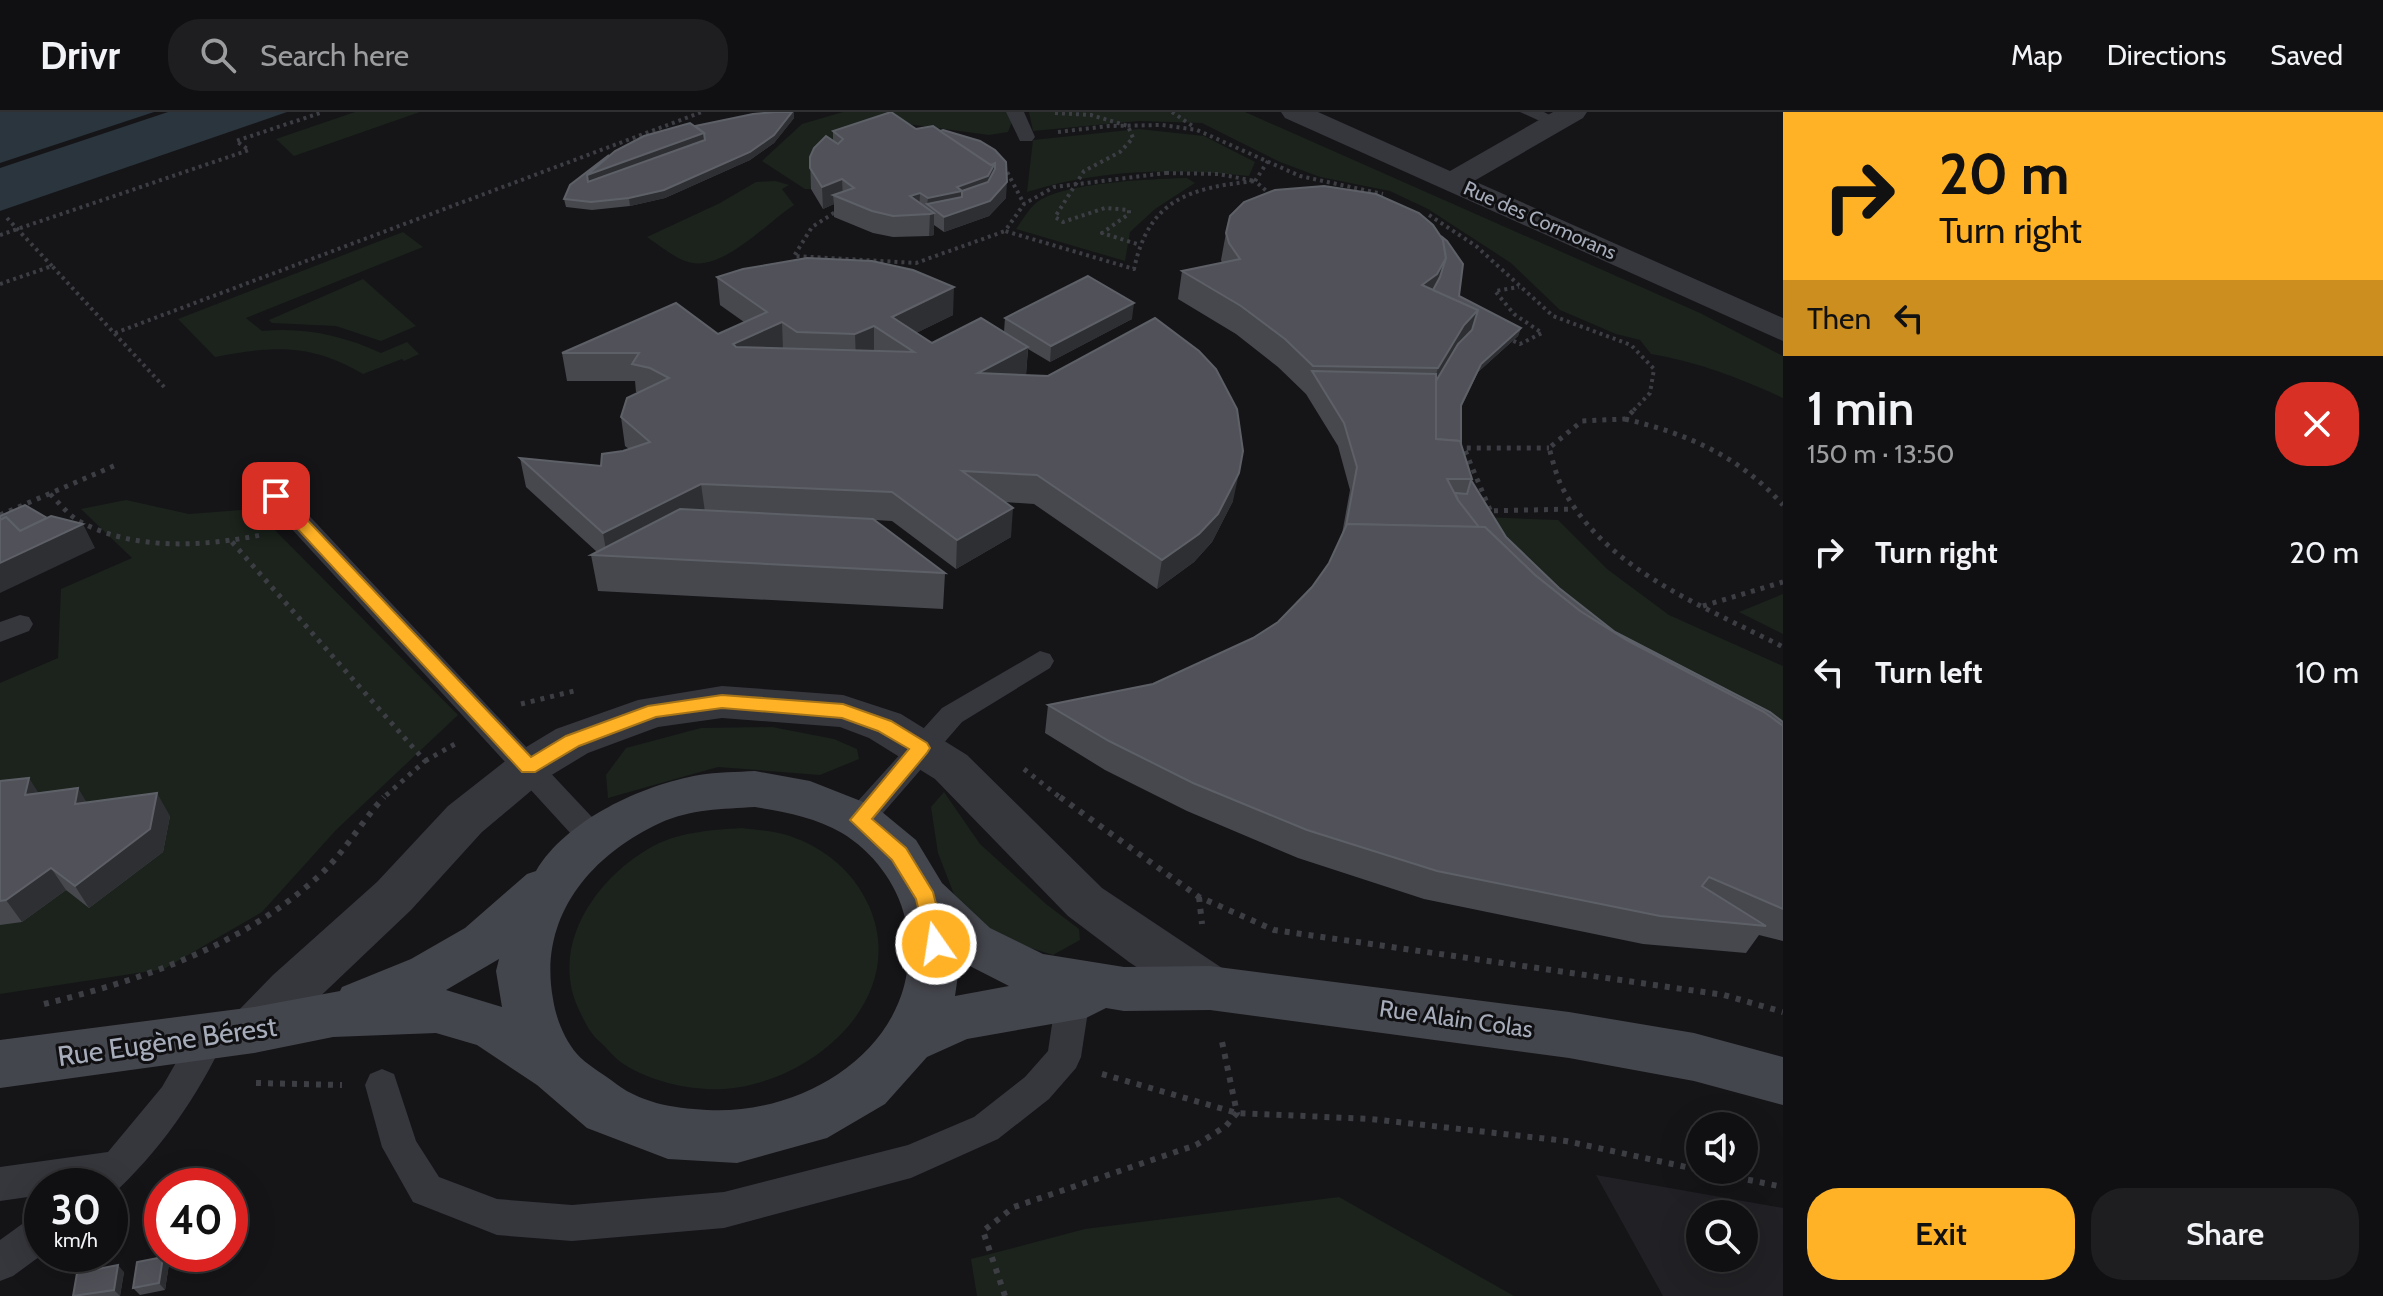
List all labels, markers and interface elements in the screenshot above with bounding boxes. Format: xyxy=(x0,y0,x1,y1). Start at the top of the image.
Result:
search box xyxy=(168,19,728,91)
text: Drivr xyxy=(40,32,120,79)
icon: search xyxy=(196,33,240,77)
text: Search here xyxy=(260,37,409,74)
text: Map xyxy=(2011,38,2063,72)
text: Directions xyxy=(2107,38,2226,72)
text: Saved xyxy=(2270,38,2343,72)
text: 20 m xyxy=(1939,140,2069,208)
icon: right xyxy=(1807,144,1911,248)
street label: Rue des Cormorans xyxy=(1460,176,1620,264)
text: Turn right xyxy=(1939,208,2082,252)
icon: left xyxy=(1887,296,1931,340)
text: Then xyxy=(1807,300,1871,337)
text: 1 min xyxy=(1807,379,1914,437)
button: close xyxy=(2275,382,2359,466)
text: 150 m · 13:50 xyxy=(1807,438,1954,470)
pin xyxy=(242,462,310,530)
icon: arrive xyxy=(254,474,298,518)
icon: right xyxy=(1807,530,1851,574)
text: Turn right xyxy=(1875,534,1998,571)
text: 20 m xyxy=(2289,534,2359,571)
icon: left xyxy=(1807,650,1851,694)
text: Turn left xyxy=(1875,654,1983,691)
text: 10 m xyxy=(2295,654,2359,691)
position arrow xyxy=(894,902,978,986)
street label: Rue Alain Colas xyxy=(1377,993,1535,1044)
street label: Rue Eugène Bérest xyxy=(55,1009,279,1073)
map controls xyxy=(1686,1112,1758,1272)
button: sound xyxy=(1686,1112,1758,1184)
speed limit sign: 40 xyxy=(144,1168,248,1272)
text: 30 xyxy=(51,1185,101,1234)
button: Exit xyxy=(1807,1188,2075,1280)
button: Share xyxy=(2091,1188,2359,1280)
button: search xyxy=(1686,1200,1758,1272)
text: km/h xyxy=(54,1228,98,1252)

